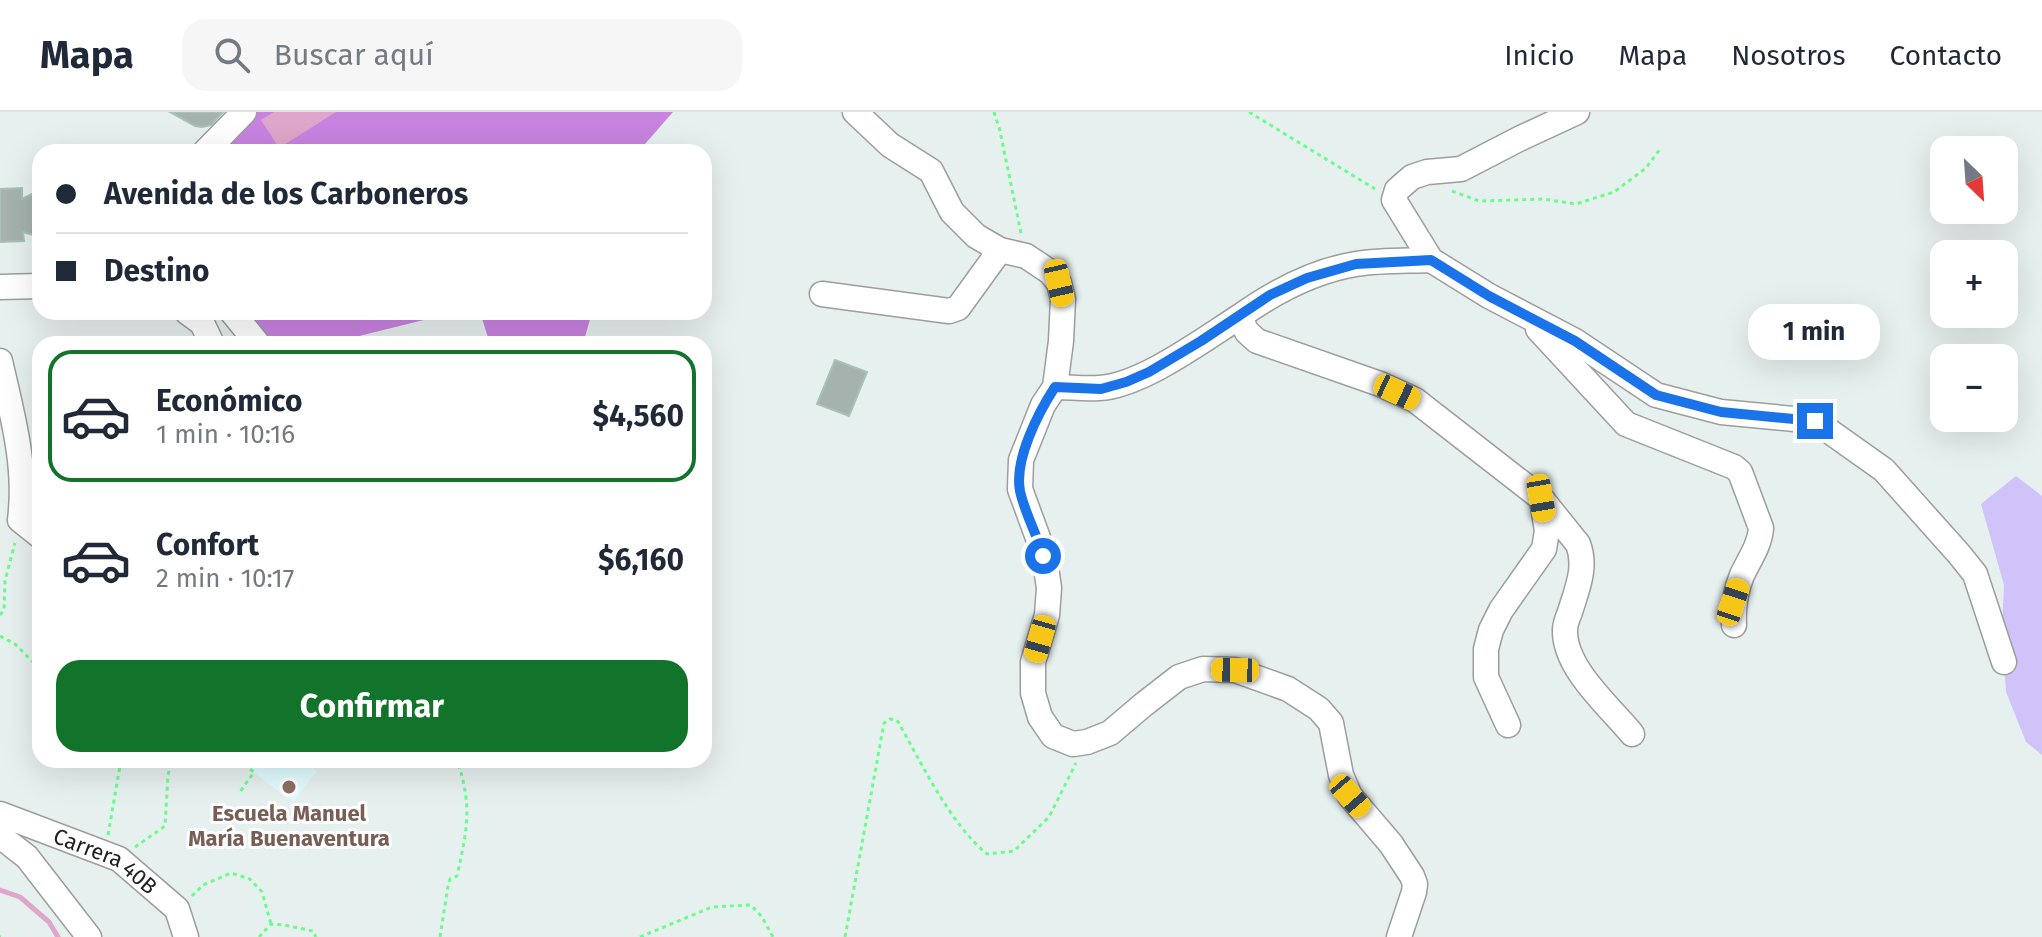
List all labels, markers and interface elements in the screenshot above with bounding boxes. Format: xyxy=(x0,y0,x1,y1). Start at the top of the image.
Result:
search box xyxy=(182,19,742,91)
text: Mapa xyxy=(40,32,134,78)
icon: search xyxy=(210,33,254,77)
text: Buscar aquí xyxy=(274,37,434,73)
text: Inicio xyxy=(1504,39,1575,72)
text: Mapa xyxy=(1619,39,1687,72)
text: Nosotros xyxy=(1731,39,1846,72)
text: Contacto xyxy=(1890,39,2002,72)
north arrow xyxy=(1930,136,2018,224)
map controls xyxy=(1930,136,2018,432)
text: Avenida de los Carboneros xyxy=(104,176,468,212)
button: + xyxy=(1930,240,2018,328)
text: Destino xyxy=(104,253,209,289)
car xyxy=(1042,257,1076,309)
callout: 1 min xyxy=(1749,305,1881,361)
text: 1 min xyxy=(1783,316,1845,347)
button: − xyxy=(1930,344,2018,432)
car xyxy=(1370,371,1424,413)
icon: car xyxy=(60,380,132,452)
text: Económico xyxy=(156,383,302,419)
text: $4,560 xyxy=(593,398,684,434)
route end xyxy=(1797,403,1833,439)
text: 1 min · 10:16 xyxy=(156,419,295,450)
car xyxy=(1525,472,1557,524)
icon: car xyxy=(60,524,132,596)
text: Confort xyxy=(156,527,259,563)
route start xyxy=(1025,538,1061,574)
text: $6,160 xyxy=(598,542,684,578)
text: 2 min · 10:17 xyxy=(156,563,294,594)
car xyxy=(1714,575,1752,629)
car xyxy=(1022,613,1058,665)
car xyxy=(1211,658,1259,682)
button: Confirmar xyxy=(56,660,688,752)
car xyxy=(1325,770,1375,822)
marker: Escuela Manuel María Buenaventura xyxy=(280,778,298,796)
place label: Escuela Manuel María Buenaventura xyxy=(188,800,390,852)
street label: Carrera 40B xyxy=(50,822,163,900)

